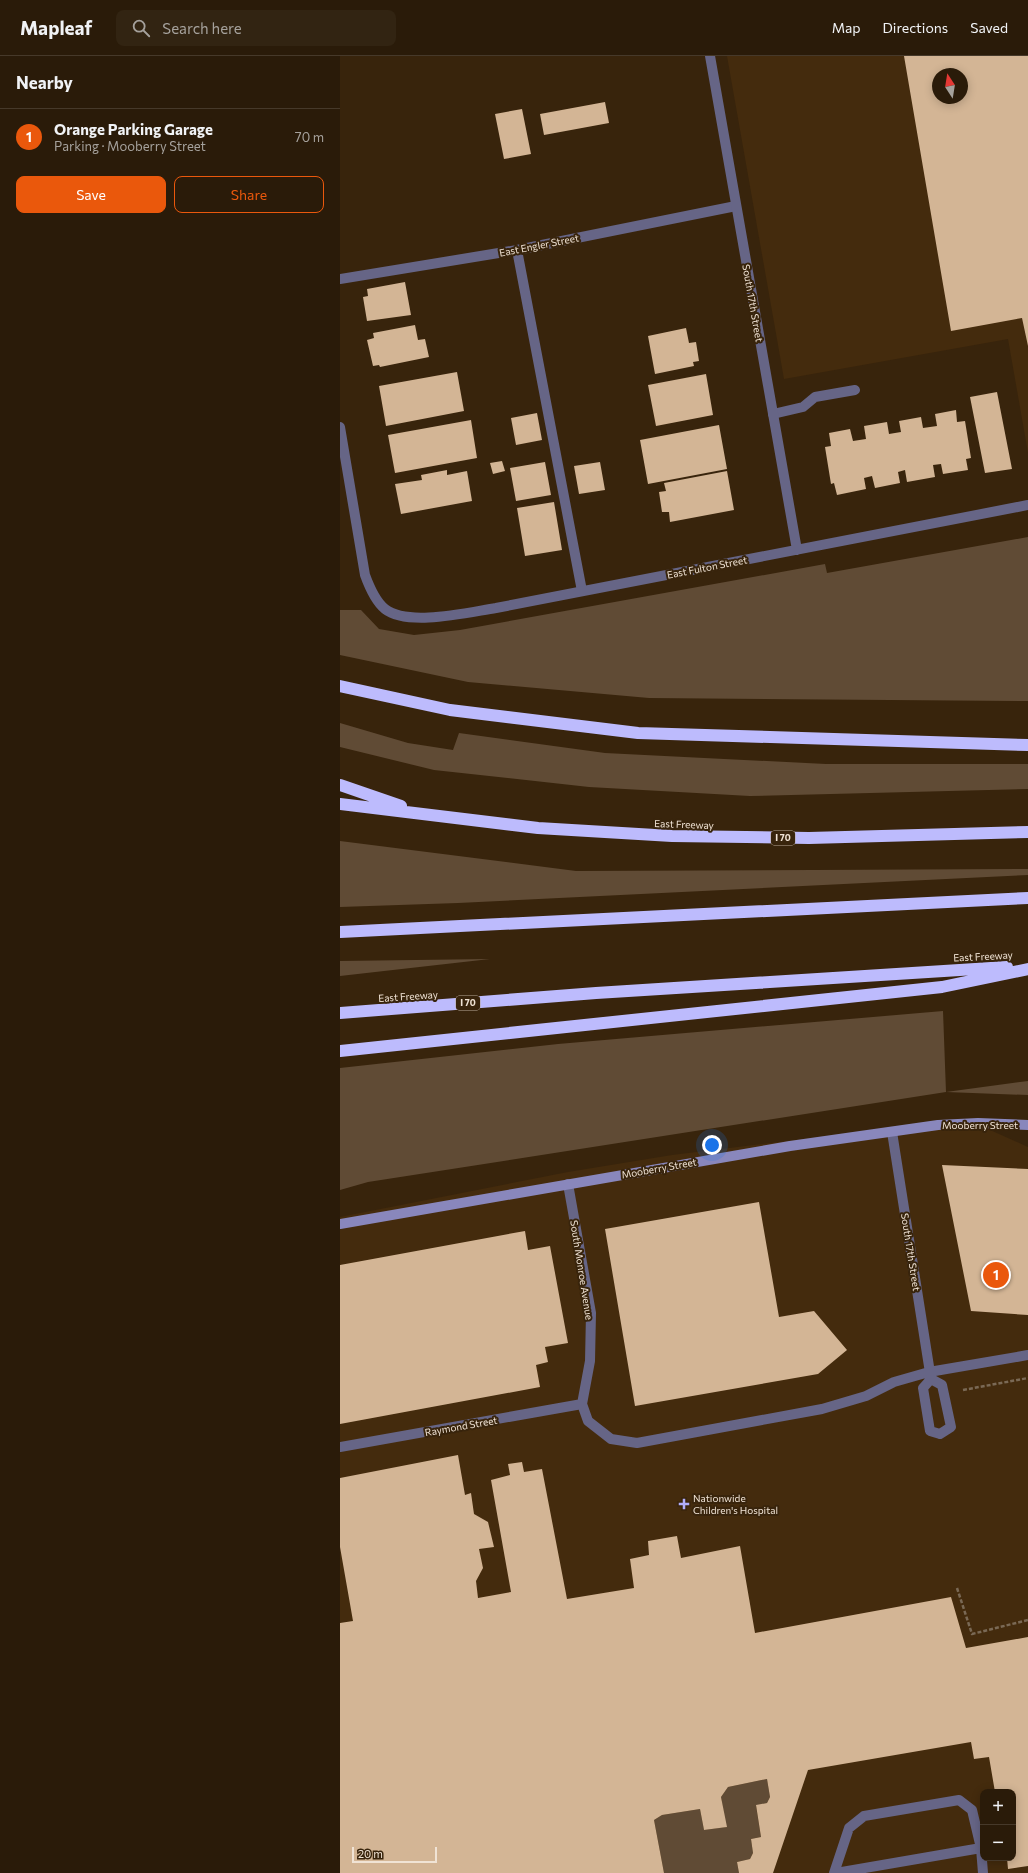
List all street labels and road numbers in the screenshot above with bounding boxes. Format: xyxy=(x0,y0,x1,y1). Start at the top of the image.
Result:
street label: East Engler Street xyxy=(498,231,580,259)
street label: South 17th Street xyxy=(740,263,766,343)
street label: East Fulton Street xyxy=(666,553,748,581)
street label: East Freeway xyxy=(654,817,714,831)
road number: I 70 xyxy=(771,831,795,845)
street label: East Freeway xyxy=(953,948,1013,964)
street label: East Freeway xyxy=(378,988,438,1004)
road number: I 70 xyxy=(456,996,480,1010)
street label: Mooberry Street xyxy=(942,1119,1018,1131)
street label: Mooberry Street xyxy=(621,1155,697,1181)
street label: South 17th Street xyxy=(899,1212,923,1292)
street label: South Monroe Avenue xyxy=(568,1219,596,1321)
street label: Raymond Street xyxy=(424,1414,498,1438)

